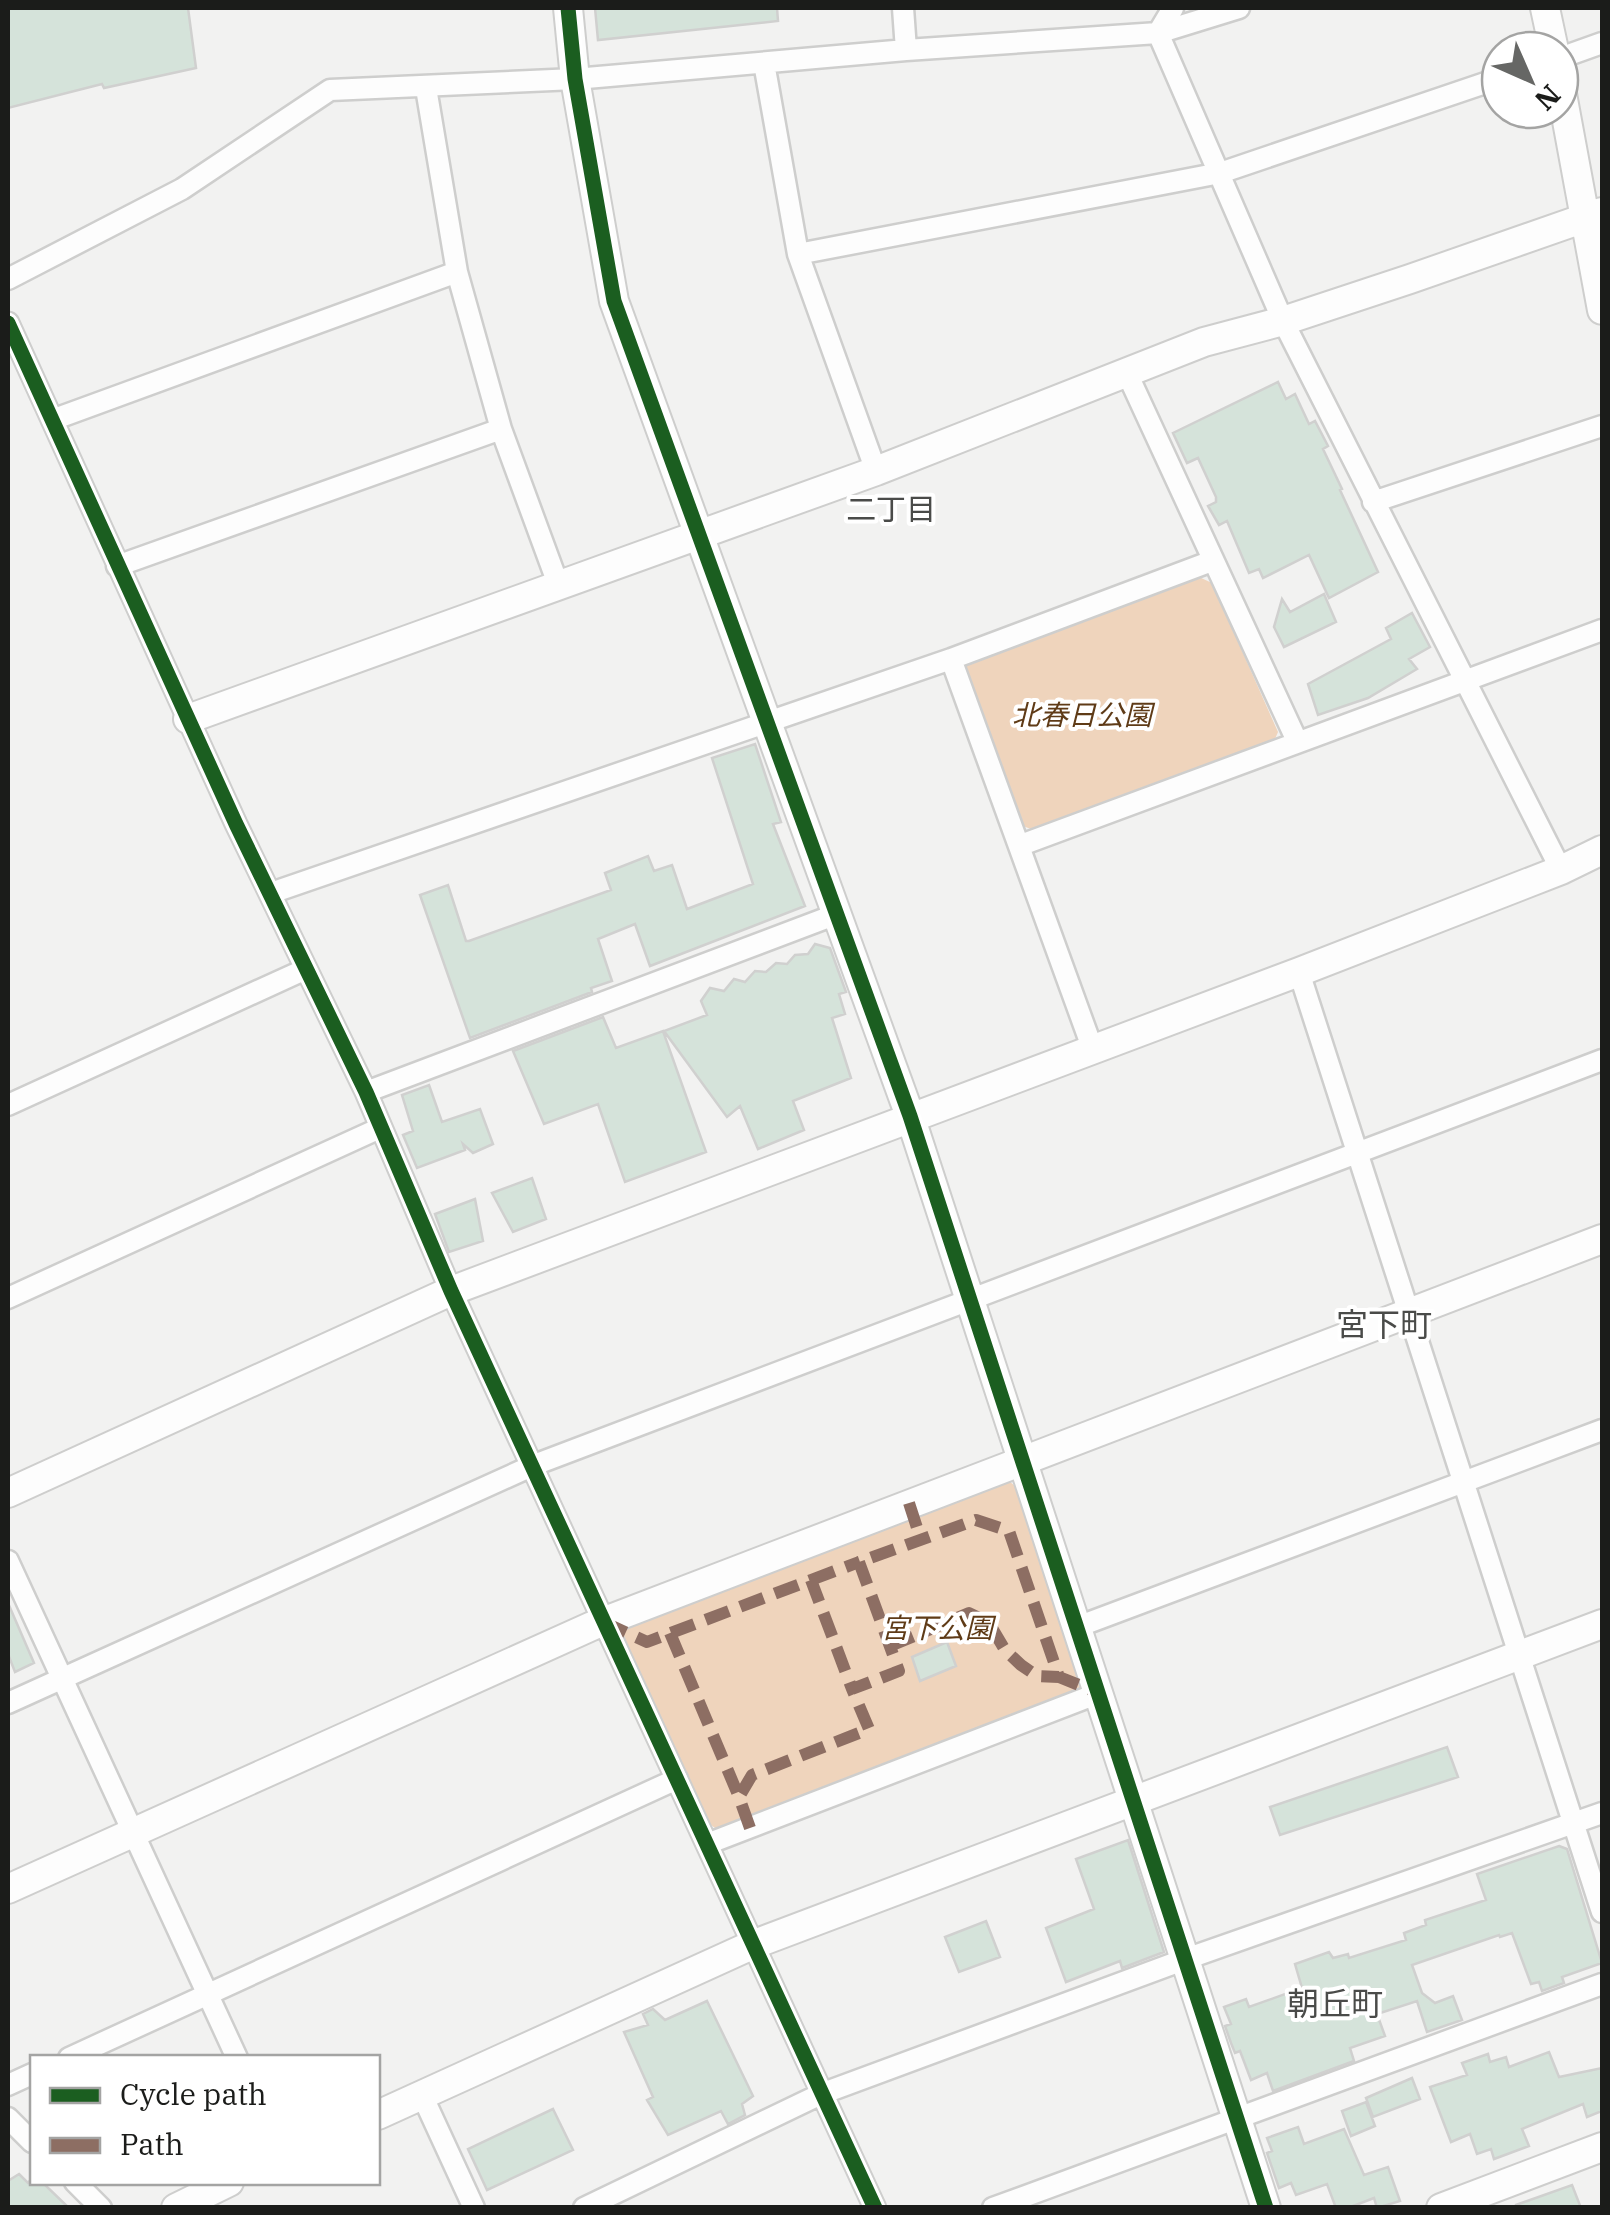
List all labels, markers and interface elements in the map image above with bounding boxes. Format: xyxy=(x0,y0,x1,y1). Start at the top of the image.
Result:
north arrow xyxy=(1480,30,1580,130)
text: N xyxy=(1527,77,1569,119)
district label: 二丁目 xyxy=(846,489,936,528)
park label: 北春日公園 xyxy=(1012,696,1156,733)
district label: 宮下町 xyxy=(1336,1303,1432,1345)
park label: 宮下公園 xyxy=(881,1609,997,1646)
district label: 朝丘町 xyxy=(1287,1982,1383,2024)
legend xyxy=(30,2055,380,2185)
text: Cycle path xyxy=(120,2074,267,2113)
text: Path xyxy=(120,2124,184,2163)

